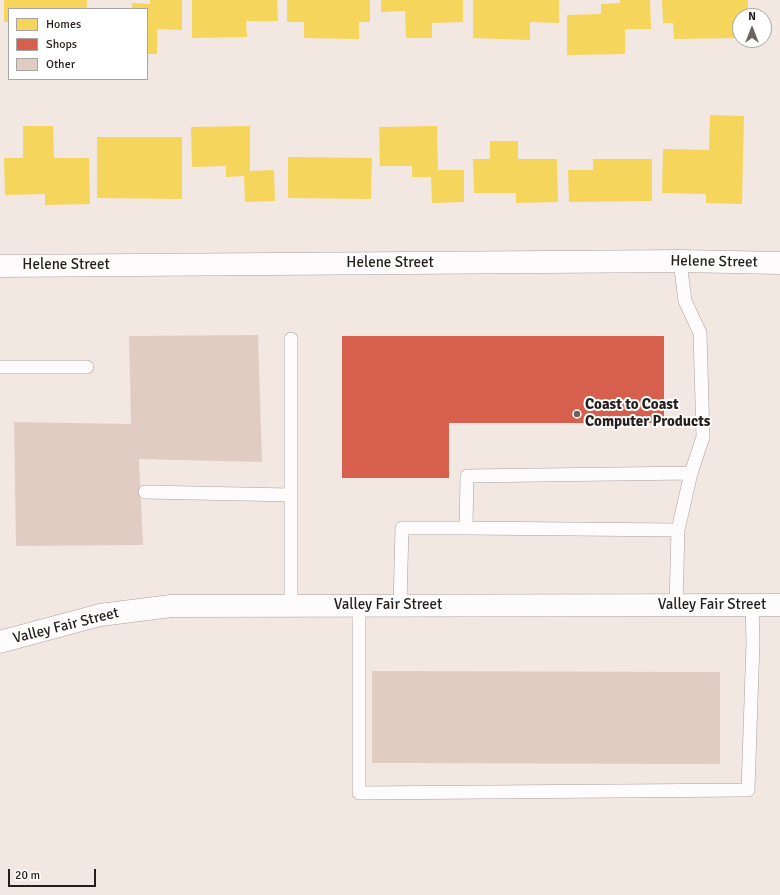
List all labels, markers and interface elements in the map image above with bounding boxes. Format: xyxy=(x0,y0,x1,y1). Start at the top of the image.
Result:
legend xyxy=(8,8,148,80)
north arrow xyxy=(732,8,772,48)
text: N xyxy=(748,10,756,23)
text: Homes xyxy=(46,17,81,32)
text: Shops xyxy=(46,37,77,52)
text: Other xyxy=(46,57,75,72)
street label: Helene Street xyxy=(670,252,758,272)
street label: Helene Street xyxy=(346,254,434,272)
street label: Helene Street xyxy=(22,256,110,274)
place label: Coast to Coast Computer Products xyxy=(585,396,710,431)
marker: Coast to Coast Computer Products xyxy=(572,409,582,419)
street label: Valley Fair Street xyxy=(334,596,442,614)
street label: Valley Fair Street xyxy=(658,596,766,614)
street label: Valley Fair Street xyxy=(11,604,121,648)
scale bar xyxy=(10,861,98,887)
text: 20 m xyxy=(15,868,40,883)

